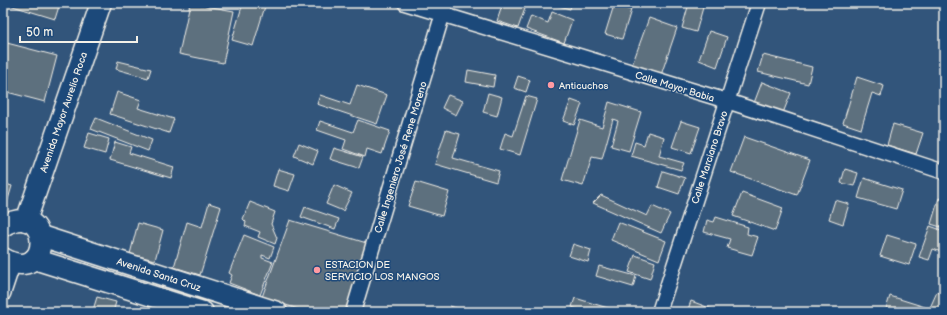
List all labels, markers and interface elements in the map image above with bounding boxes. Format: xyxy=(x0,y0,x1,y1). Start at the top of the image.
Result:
scale bar xyxy=(20,18,137,44)
text: 50 m xyxy=(26,25,53,40)
street label: Avenida Mayor Aurelio Roca xyxy=(38,50,90,174)
street label: Calle Mayor Babia xyxy=(634,69,716,105)
street label: Calle Ingeniero José Rene Moreno xyxy=(372,80,430,235)
marker: Anticuchos xyxy=(546,80,556,90)
place label: Anticuchos xyxy=(559,80,609,92)
street label: Calle Marciano Bravo xyxy=(689,109,731,205)
street label: Avenida Santa Cruz xyxy=(115,256,203,294)
place label: ESTACION DE SERVICIO LOS MANGOS xyxy=(325,259,440,283)
marker: ESTACION DE SERVICIO LOS MANGOS xyxy=(312,265,322,275)

